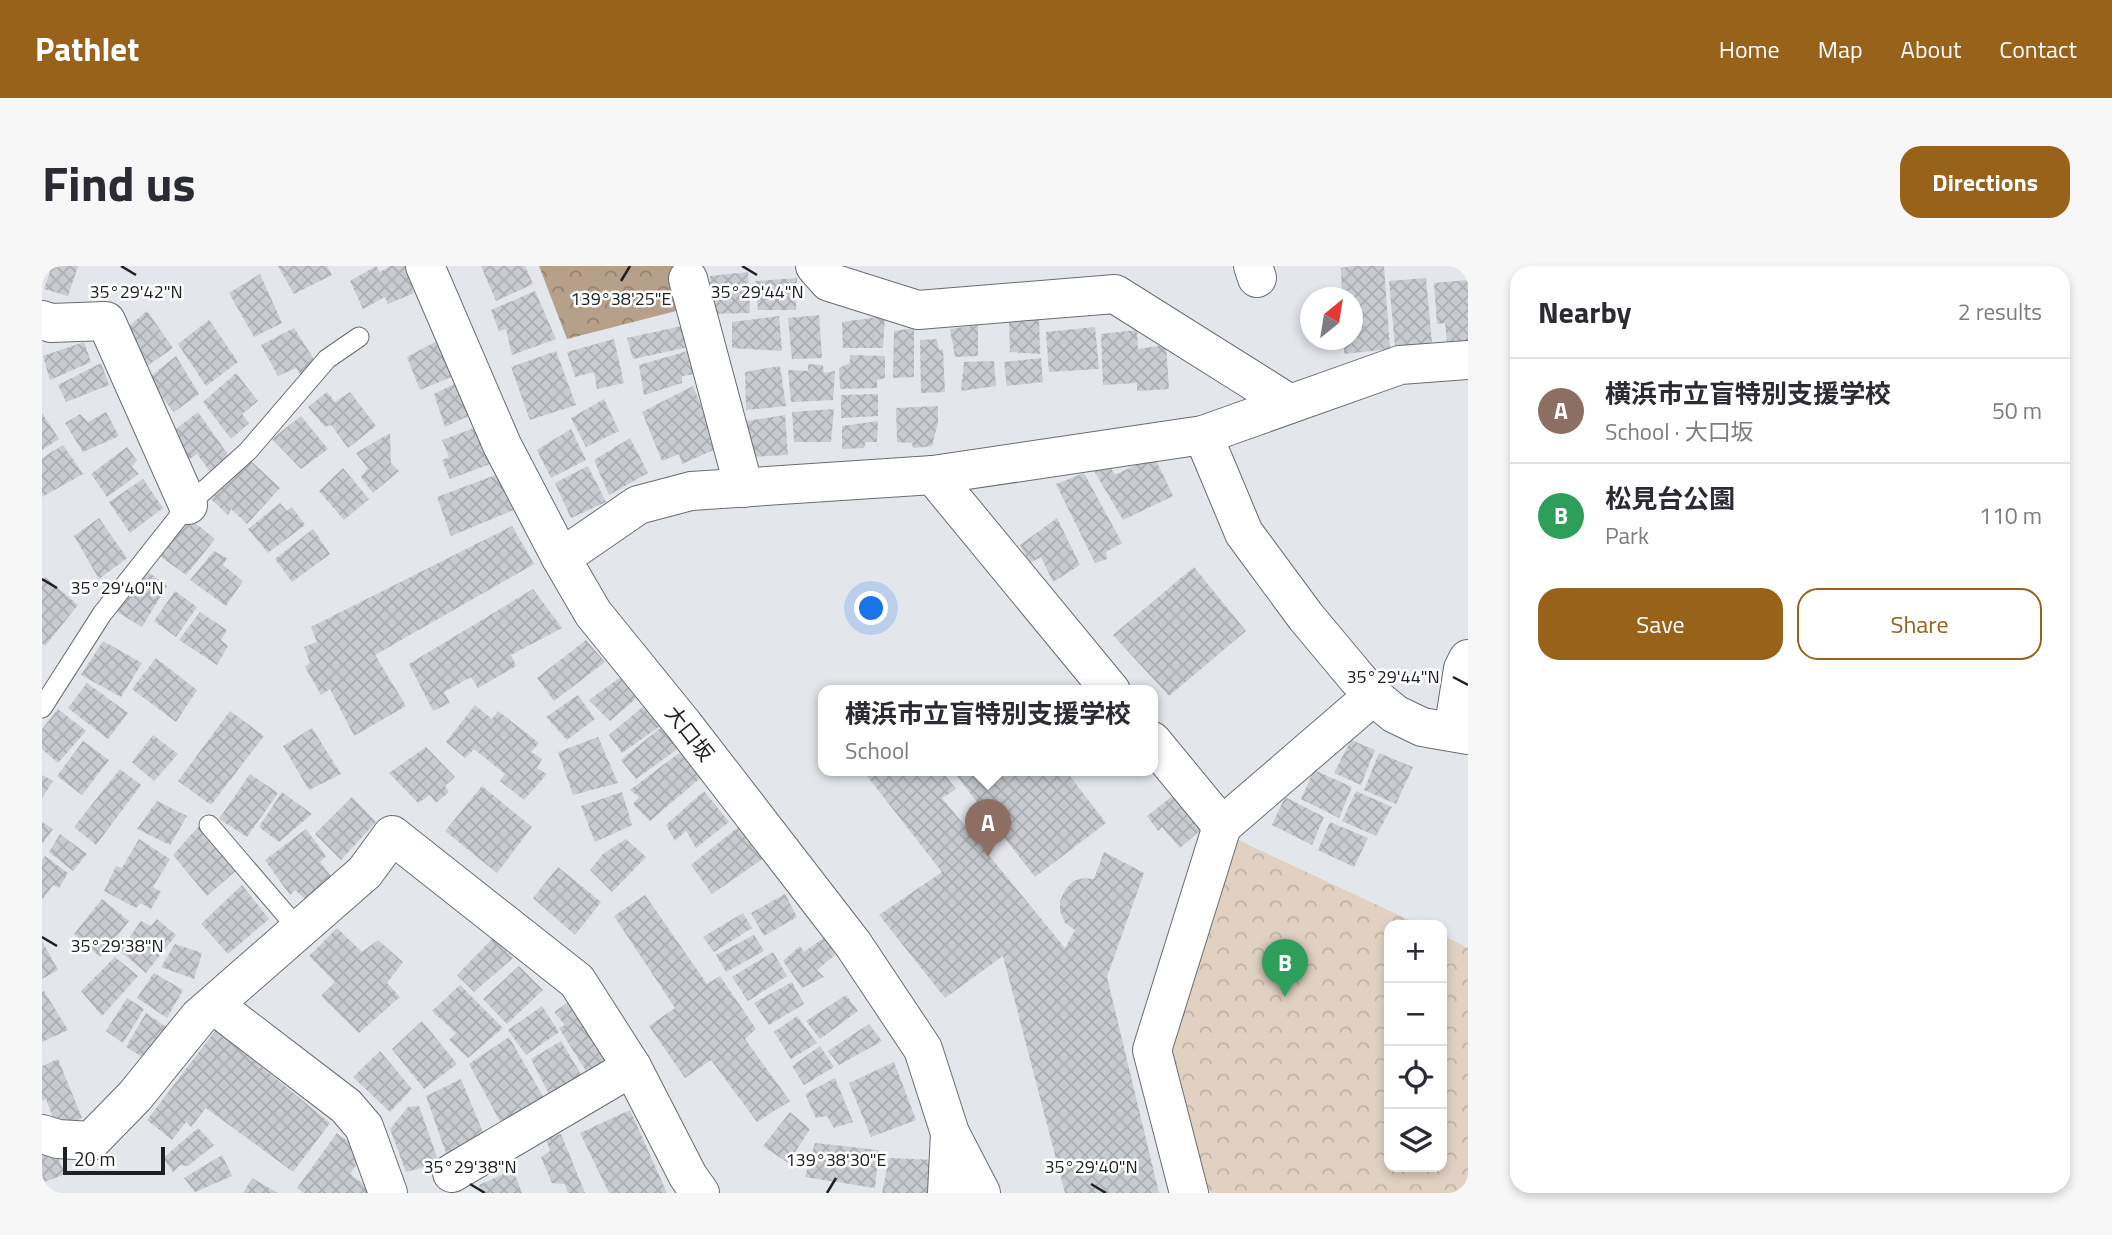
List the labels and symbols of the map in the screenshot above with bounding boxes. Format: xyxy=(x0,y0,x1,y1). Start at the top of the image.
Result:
text: 35°29'42"N xyxy=(89,278,183,305)
text: 35°29'44"N xyxy=(710,278,804,305)
text: 139°38'25"E xyxy=(570,285,672,312)
north arrow xyxy=(1300,287,1363,350)
text: 35°29'40"N xyxy=(70,574,164,601)
your location xyxy=(854,591,888,625)
text: 35°29'44"N xyxy=(1346,663,1440,690)
street label: 大口坂 xyxy=(658,698,722,768)
pin: A xyxy=(965,799,1011,857)
text: 35°29'38"N xyxy=(70,932,164,959)
pin: B xyxy=(1262,939,1308,997)
scale bar xyxy=(63,1144,164,1176)
text: 139°38'30"E xyxy=(785,1146,887,1173)
text: 35°29'38"N xyxy=(423,1153,517,1180)
text: 35°29'40"N xyxy=(1044,1153,1138,1180)

